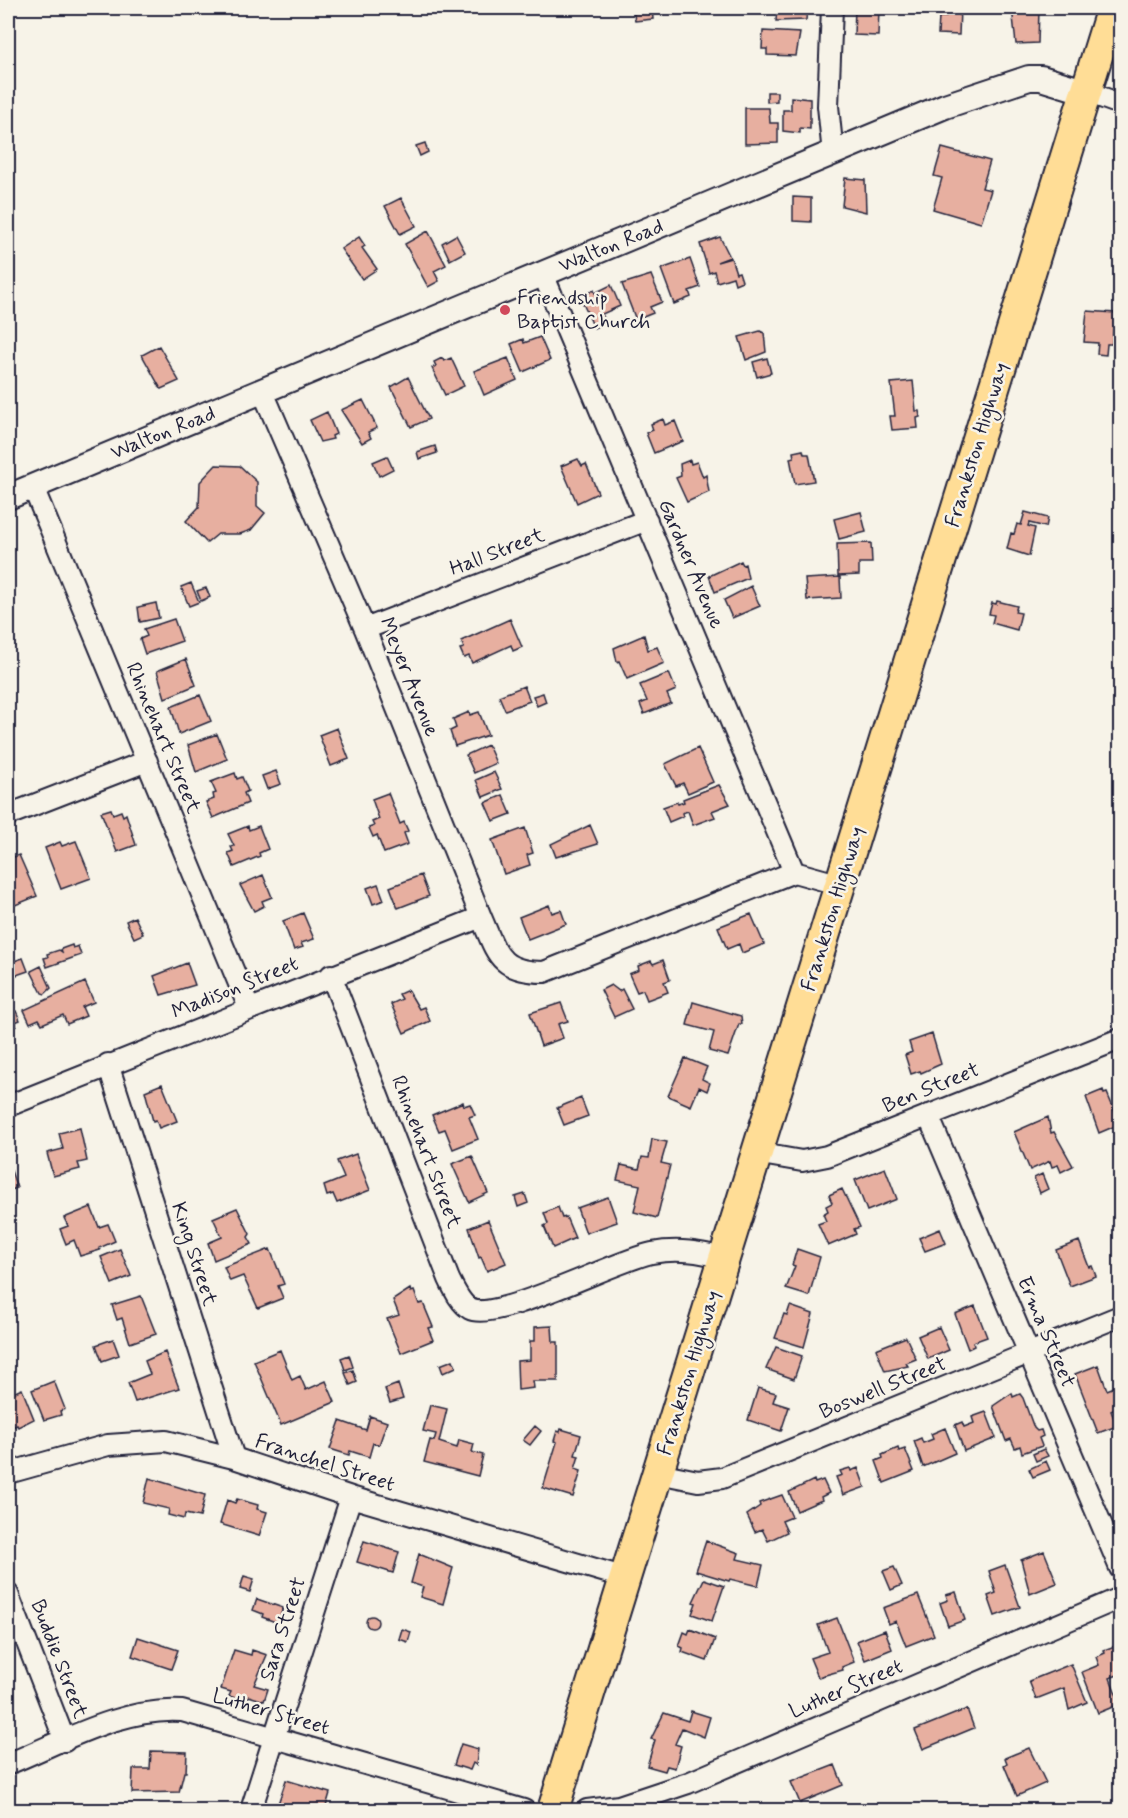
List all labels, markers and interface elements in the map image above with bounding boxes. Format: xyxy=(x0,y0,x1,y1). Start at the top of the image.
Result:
street label: Walton Road xyxy=(554,212,668,280)
place label: Friendship Baptist Church xyxy=(517,284,650,336)
marker: Friendship Baptist Church xyxy=(498,303,512,317)
street label: Frankston Highway xyxy=(939,359,1016,531)
street label: Walton Road xyxy=(106,399,220,467)
street label: Gardner Avenue xyxy=(651,495,731,633)
street label: Hall Street xyxy=(445,521,549,583)
street label: Meyer Avenue xyxy=(372,613,446,741)
street label: Rhinehart Street xyxy=(119,658,208,818)
street label: Frankston Highway xyxy=(795,823,872,995)
street label: Madison Street xyxy=(168,950,303,1026)
street label: Ben Street xyxy=(878,1056,984,1120)
street label: Rhinehart Street xyxy=(384,1072,468,1233)
street label: King Street xyxy=(163,1199,224,1310)
street label: Erma Street xyxy=(1010,1272,1082,1392)
street label: Frankston Highway xyxy=(651,1287,728,1459)
street label: Boswell Street xyxy=(815,1350,951,1426)
street label: Franchel Street xyxy=(252,1427,399,1499)
street label: Sara Street xyxy=(253,1573,313,1685)
street label: Buddie Street xyxy=(24,1596,95,1723)
street label: Luther Street xyxy=(785,1652,907,1725)
street label: Luther Street xyxy=(209,1682,333,1742)

